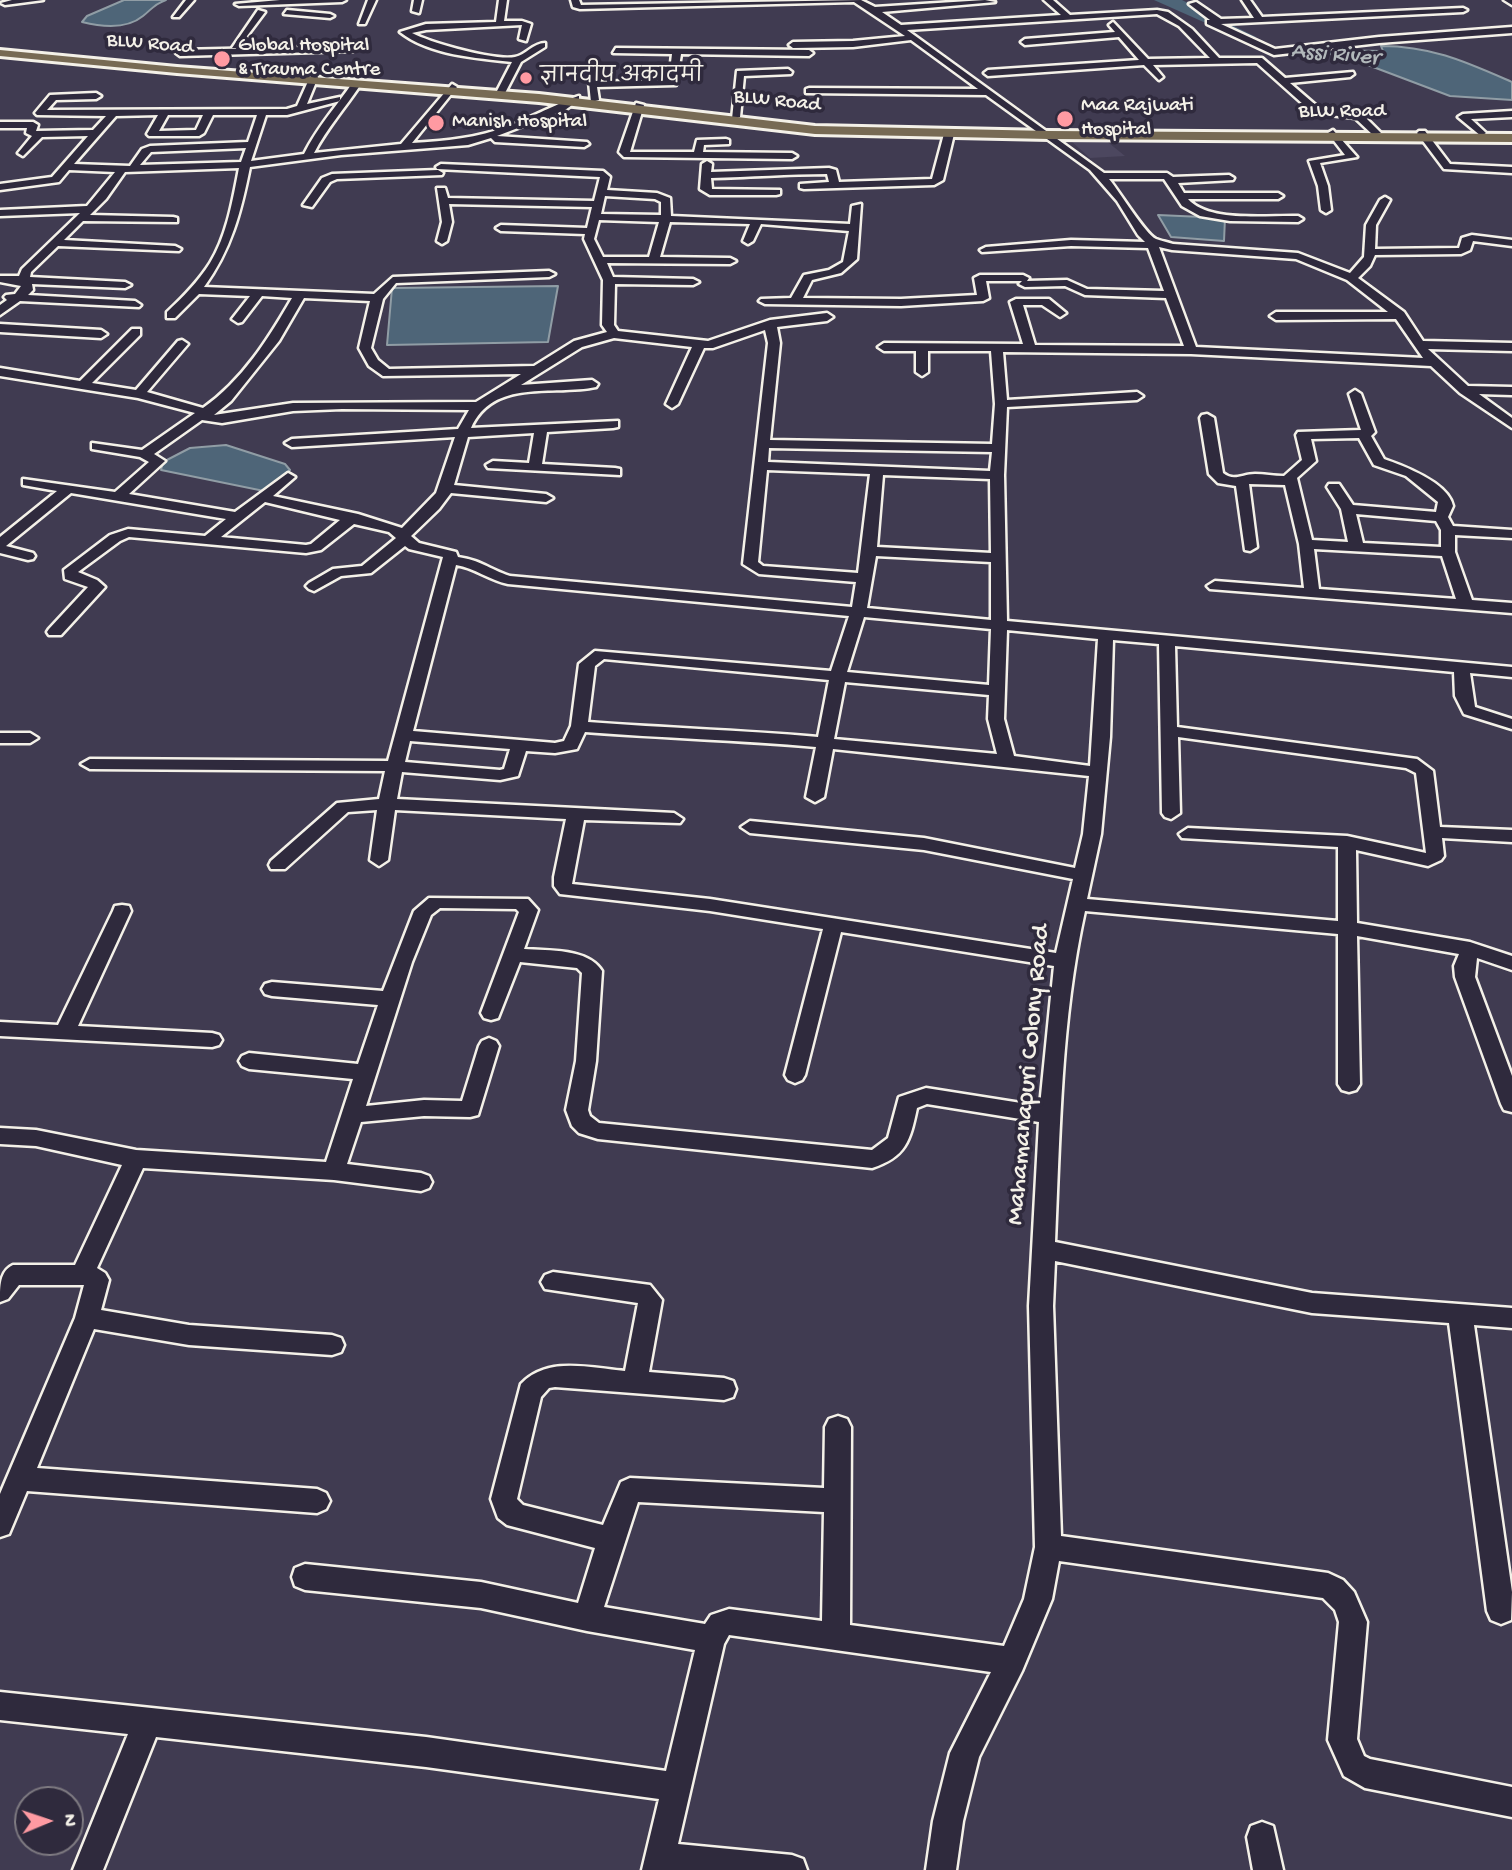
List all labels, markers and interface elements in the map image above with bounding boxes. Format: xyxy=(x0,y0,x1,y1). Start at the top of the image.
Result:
street label: BLW Road xyxy=(106,29,194,61)
place label: Global Hospital & Trauma Centre xyxy=(238,34,380,84)
water label: Assi River xyxy=(1290,38,1380,74)
marker: Global Hospital & Trauma Centre xyxy=(212,49,232,69)
place label: ज्ञानदीप अकादमी xyxy=(540,65,703,91)
marker: ज्ञानदीप अकादमी xyxy=(518,70,534,86)
street label: BLW Road xyxy=(732,85,822,119)
place label: Maa Rajwati Hospital xyxy=(1081,94,1194,144)
street label: BLW Road xyxy=(1298,100,1386,126)
marker: Maa Rajwati Hospital xyxy=(1055,109,1075,129)
place label: Manish Hospital xyxy=(452,110,587,136)
marker: Manish Hospital xyxy=(426,113,446,133)
street label: Mahamanapuri Colony Road xyxy=(1001,923,1059,1227)
north arrow xyxy=(14,1786,84,1856)
text: N xyxy=(57,1814,80,1827)

